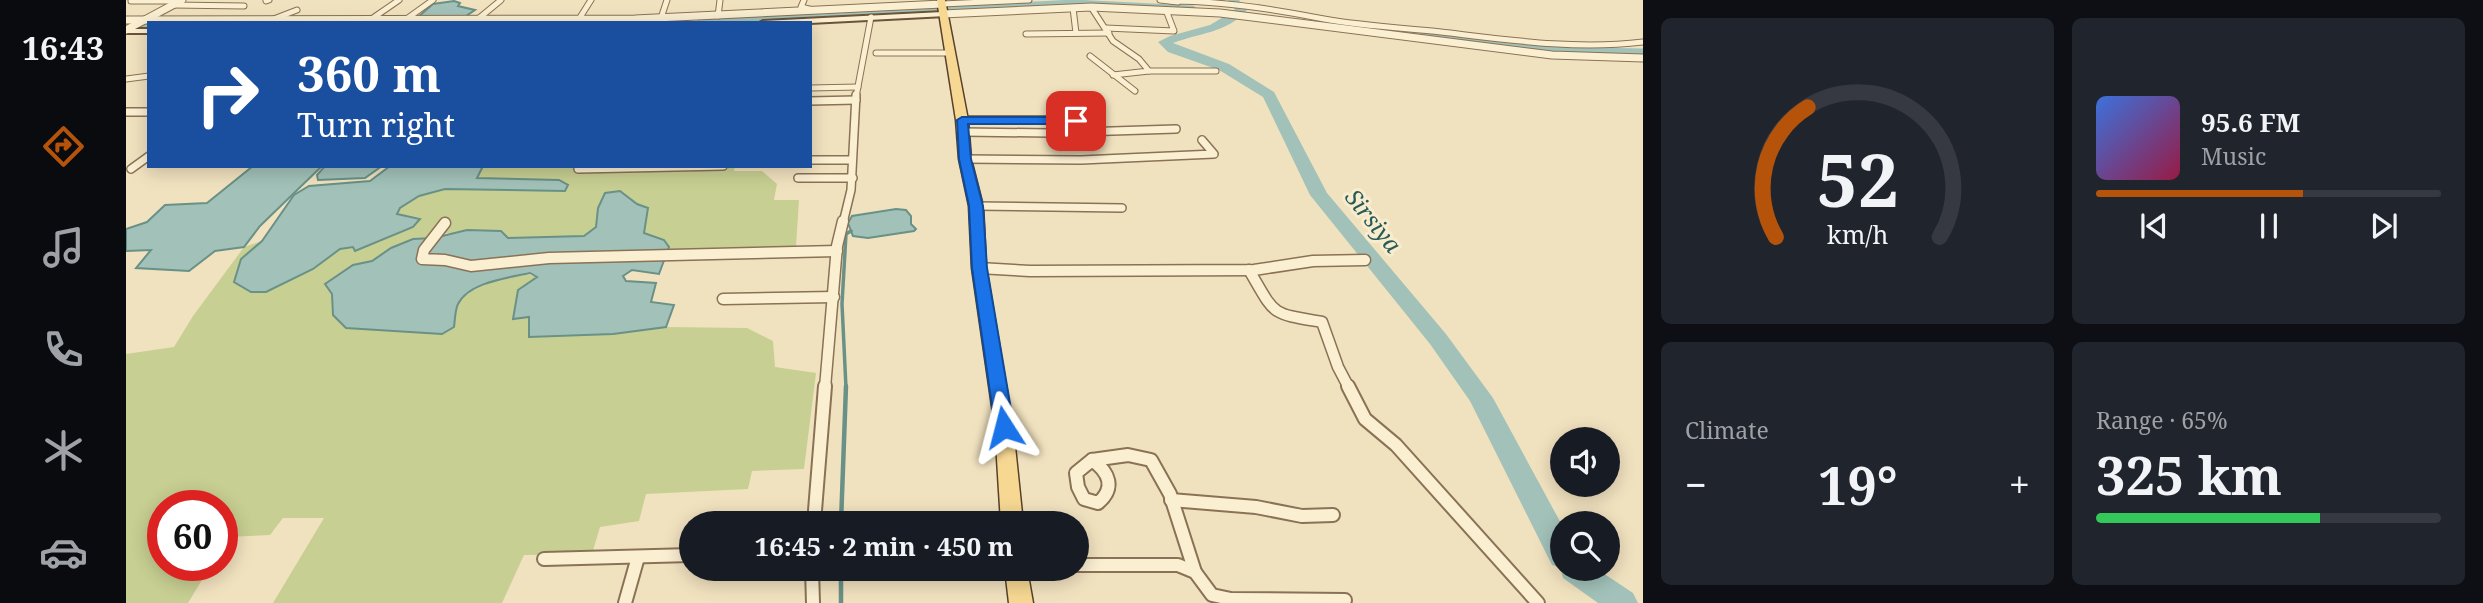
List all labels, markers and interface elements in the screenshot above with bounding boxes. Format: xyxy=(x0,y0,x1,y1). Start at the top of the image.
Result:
text: 16:43 xyxy=(22,26,104,69)
text: 360 m xyxy=(297,40,441,106)
icon: right xyxy=(182,49,273,140)
pin xyxy=(1046,91,1106,151)
icon: arrive xyxy=(1057,102,1095,140)
text: Turn right xyxy=(297,103,455,146)
text: 95.6 FM xyxy=(2201,104,2300,140)
icon: directions xyxy=(39,122,88,171)
text: 52 xyxy=(1816,129,1899,228)
text: Music xyxy=(2201,140,2266,172)
water label: Sirsiya xyxy=(1338,182,1410,259)
icon: previous xyxy=(2135,207,2173,245)
icon: pause xyxy=(2250,207,2288,245)
icon: next xyxy=(2365,207,2403,245)
text: km/h xyxy=(1827,217,1888,251)
icon: music xyxy=(39,223,88,272)
icon: phone xyxy=(39,325,88,374)
position arrow xyxy=(967,390,1041,464)
text: Range · 65% xyxy=(2096,404,2228,436)
text: Climate xyxy=(1685,414,1769,446)
icon: climate xyxy=(39,426,88,475)
map controls xyxy=(1550,427,1620,581)
button: sound xyxy=(1550,427,1620,497)
text: 325 km xyxy=(2096,439,2282,510)
text: 19° xyxy=(1818,449,1898,520)
text: − xyxy=(1685,458,1707,510)
text: + xyxy=(2009,458,2030,510)
speed limit sign: 60 xyxy=(147,490,238,581)
button: search xyxy=(1550,511,1620,581)
icon: car xyxy=(39,528,88,577)
text: 16:45 · 2 min · 450 m xyxy=(754,528,1014,564)

